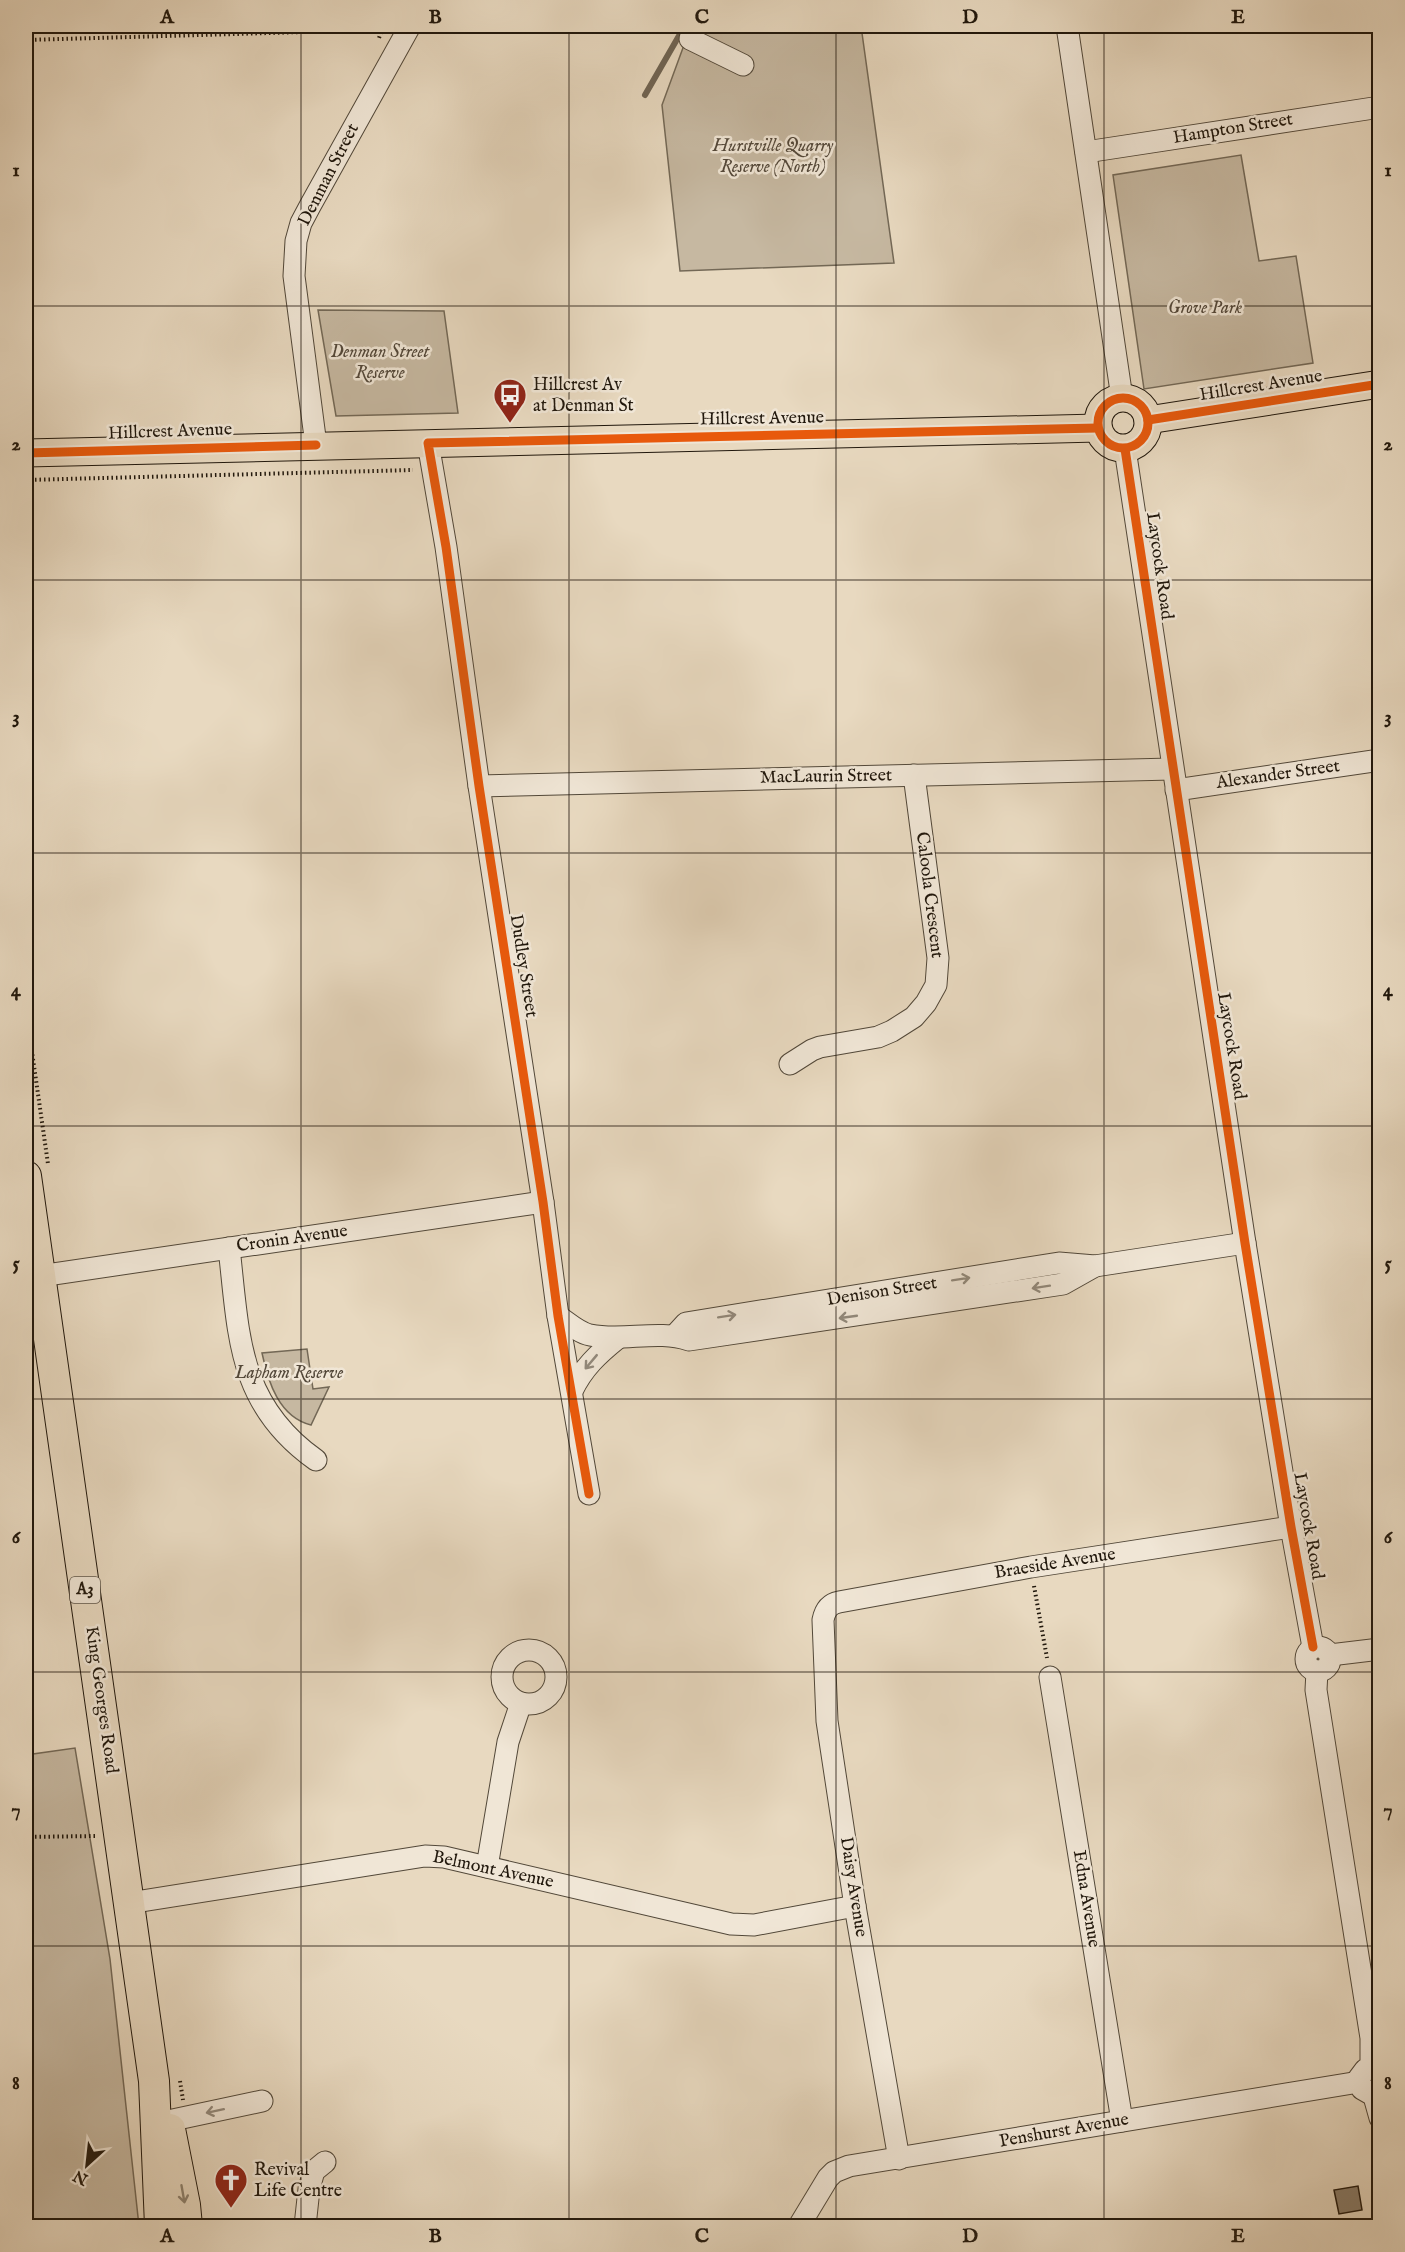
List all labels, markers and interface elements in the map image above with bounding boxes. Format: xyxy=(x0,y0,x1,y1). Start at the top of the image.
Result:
text: A xyxy=(159,5,175,30)
text: B xyxy=(428,5,442,30)
text: C xyxy=(695,5,709,30)
text: D xyxy=(962,5,978,30)
text: E xyxy=(1231,5,1245,30)
street label: Hampton Street xyxy=(1171,108,1295,150)
street label: Denman Street xyxy=(293,120,365,230)
park label: Hurstville Quarry Reserve (North) xyxy=(712,135,833,179)
text: 1 xyxy=(12,158,20,183)
text: 1 xyxy=(1384,158,1392,183)
park label: Grove Park xyxy=(1168,297,1242,320)
park label: Denman Street Reserve xyxy=(331,341,431,385)
street label: Hillcrest Avenue xyxy=(1198,365,1324,407)
place label: Hillcrest Av at Denman St xyxy=(533,374,634,418)
bus stop icon: Hillcrest Av at Denman St xyxy=(492,377,528,424)
street label: Hillcrest Avenue xyxy=(700,406,824,432)
street label: Hillcrest Avenue xyxy=(108,418,232,446)
text: 2 xyxy=(11,432,21,457)
text: 2 xyxy=(1383,432,1393,457)
street label: Laycock Road xyxy=(1140,511,1178,622)
text: 3 xyxy=(12,705,20,730)
text: 3 xyxy=(1384,705,1392,730)
street label: Alexander Street xyxy=(1214,755,1341,795)
street label: MacLaurin Street xyxy=(760,764,892,790)
street label: Caloola Crescent xyxy=(910,830,948,960)
street label: Dudley Street xyxy=(504,913,542,1019)
text: 4 xyxy=(11,978,22,1003)
text: 4 xyxy=(1383,978,1394,1003)
street label: Laycock Road xyxy=(1211,991,1251,1102)
street label: Cronin Avenue xyxy=(235,1220,349,1258)
text: 5 xyxy=(12,1251,20,1276)
text: 5 xyxy=(1384,1251,1392,1276)
street label: Denison Street xyxy=(825,1272,939,1312)
one-way arrow xyxy=(951,1273,971,1284)
one-way arrow xyxy=(1031,1282,1051,1293)
one-way arrow xyxy=(717,1311,737,1322)
one-way arrow xyxy=(839,1312,858,1323)
one-way arrow xyxy=(585,1354,598,1370)
park label: Lapham Reserve xyxy=(234,1362,343,1385)
street label: Laycock Road xyxy=(1287,1471,1329,1582)
text: 6 xyxy=(12,1525,22,1550)
text: 6 xyxy=(1384,1525,1394,1550)
street label: Braeside Avenue xyxy=(993,1543,1117,1585)
road number: A3 xyxy=(70,1577,100,1603)
street label: King Georges Road xyxy=(79,1625,123,1776)
text: 7 xyxy=(11,1798,21,1823)
text: 7 xyxy=(1383,1798,1393,1823)
street label: Daisy Avenue xyxy=(834,1835,872,1939)
street label: Belmont Avenue xyxy=(430,1846,556,1894)
street label: Edna Avenue xyxy=(1067,1849,1105,1949)
text: 8 xyxy=(12,2071,20,2096)
text: 8 xyxy=(1384,2071,1392,2096)
one-way arrow xyxy=(206,2106,226,2117)
street label: Penshurst Avenue xyxy=(997,2108,1131,2154)
north arrow xyxy=(57,2135,117,2195)
place label: Revival Life Centre xyxy=(254,2159,342,2203)
church icon: Revival Life Centre xyxy=(213,2162,249,2209)
text: N xyxy=(70,2164,93,2189)
one-way arrow xyxy=(178,2184,189,2204)
text: A xyxy=(159,2224,175,2249)
text: B xyxy=(428,2224,442,2249)
text: C xyxy=(695,2224,709,2249)
text: D xyxy=(962,2224,978,2249)
text: E xyxy=(1231,2224,1245,2249)

